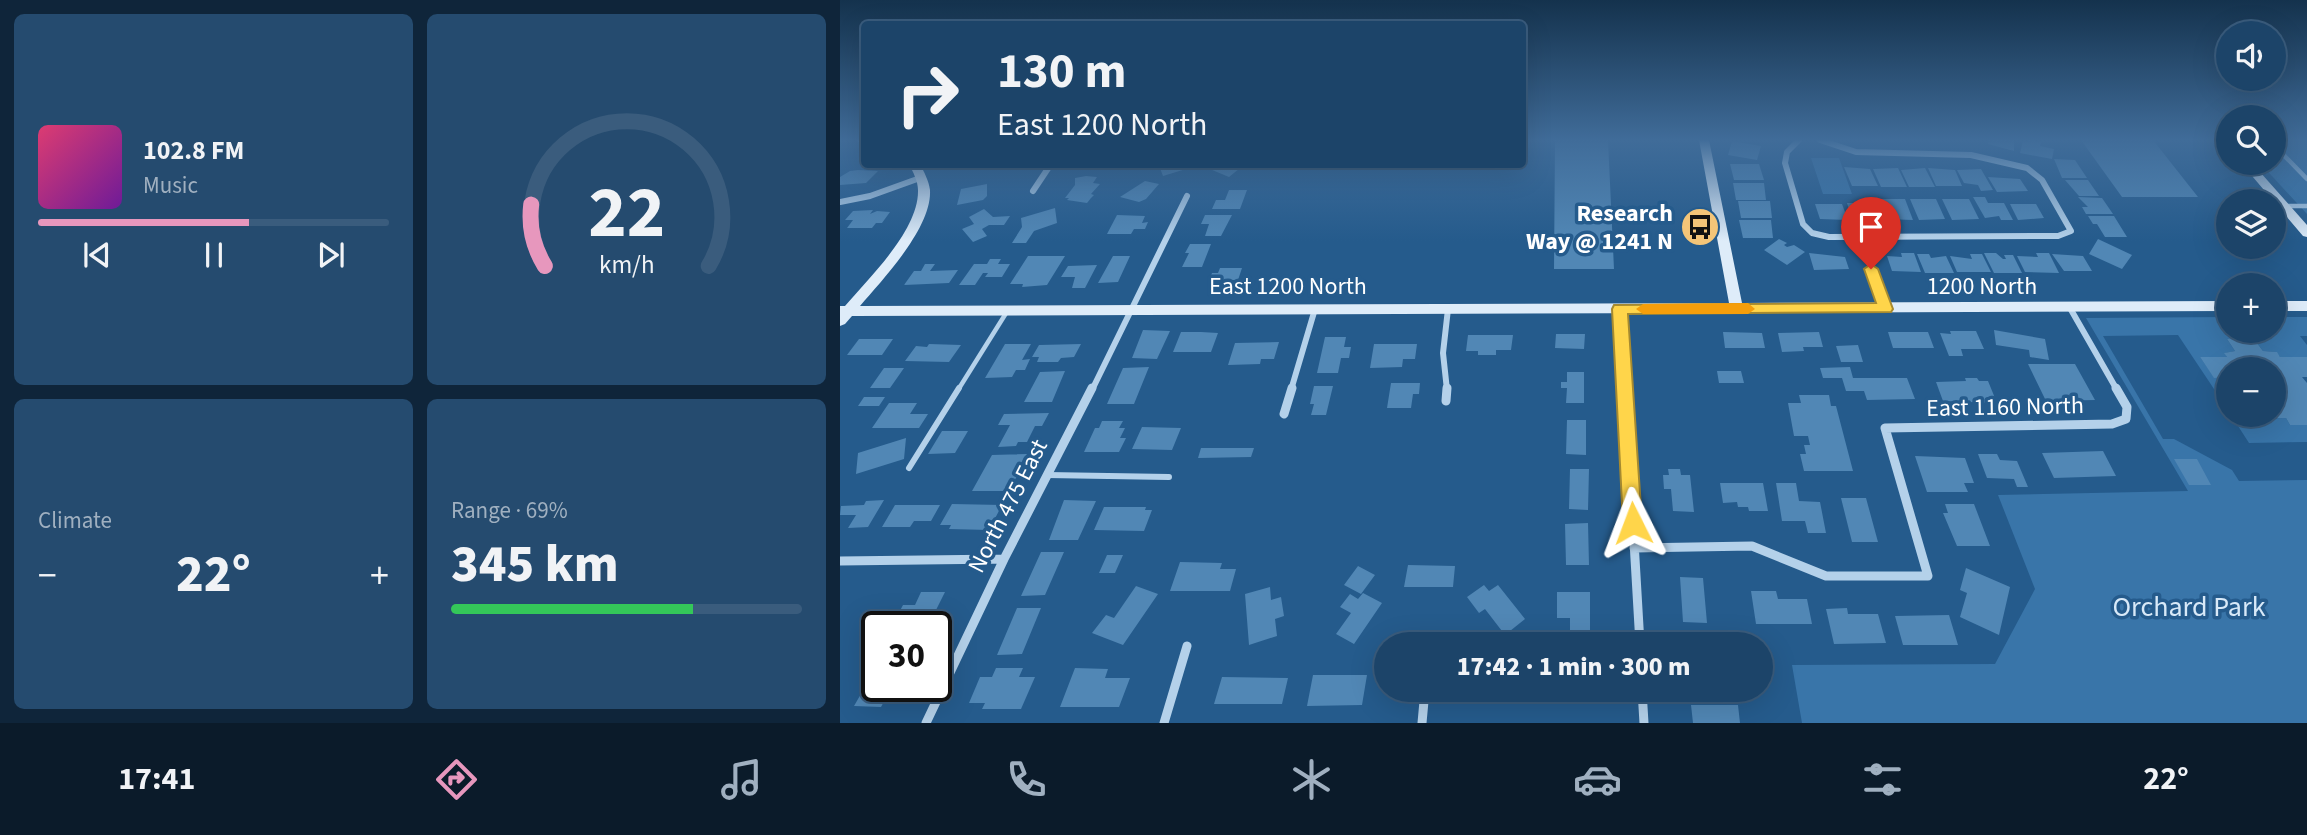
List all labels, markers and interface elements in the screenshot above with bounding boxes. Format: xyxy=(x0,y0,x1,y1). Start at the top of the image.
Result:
map controls xyxy=(2216,21,2286,427)
button: sound xyxy=(2216,21,2286,91)
text: 130 m xyxy=(997,37,1126,107)
icon: right xyxy=(882,49,973,140)
text: East 1200 North xyxy=(997,102,1207,148)
button: search xyxy=(2216,105,2286,175)
text: 102.8 FM xyxy=(143,132,244,169)
text: 22 xyxy=(588,161,665,265)
text: Music xyxy=(143,169,198,202)
button: layers xyxy=(2216,189,2286,259)
place label: Research Way @ 1241 N xyxy=(1526,196,1673,259)
pin xyxy=(1841,197,1901,269)
bus stop icon: Research Way @ 1241 N xyxy=(1679,206,1721,248)
icon: arrive xyxy=(1852,208,1890,246)
icon: previous xyxy=(78,236,116,274)
icon: pause xyxy=(195,236,233,274)
icon: next xyxy=(312,236,350,274)
text: km/h xyxy=(599,247,654,283)
street label: East 1200 North xyxy=(1209,269,1367,304)
street label: 1200 North xyxy=(1927,269,2037,304)
button: + xyxy=(2216,273,2286,343)
button: − xyxy=(2216,357,2286,427)
street label: East 1160 North xyxy=(1926,388,2084,426)
street label: North 475 East xyxy=(959,433,1057,579)
position arrow xyxy=(1596,486,1670,560)
text: Range · 69% xyxy=(451,494,568,527)
text: Climate xyxy=(38,504,112,537)
text: 345 km xyxy=(451,528,619,602)
text: 22° xyxy=(176,538,251,612)
text: − xyxy=(38,549,57,603)
text: + xyxy=(370,549,389,603)
park label: Orchard Park xyxy=(2112,587,2266,627)
speed limit sign: 30 xyxy=(861,611,952,702)
text: 17:42 · 1 min · 300 m xyxy=(1457,648,1690,685)
icon: directions xyxy=(432,755,481,804)
icon: music xyxy=(717,755,766,804)
icon: phone xyxy=(1002,755,1051,804)
icon: climate xyxy=(1287,755,1336,804)
icon: car xyxy=(1573,755,1622,804)
icon: filters xyxy=(1858,755,1907,804)
text: 17:41 xyxy=(118,756,195,802)
text: 22° xyxy=(2143,756,2189,802)

